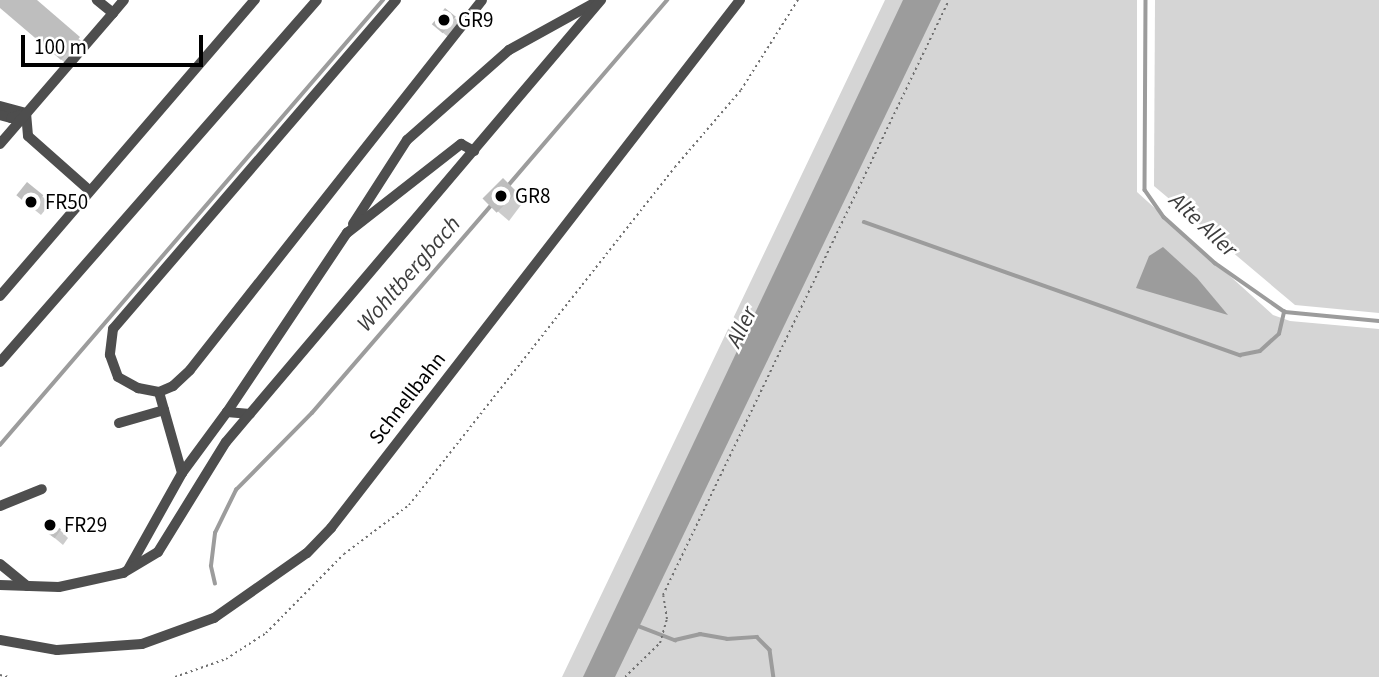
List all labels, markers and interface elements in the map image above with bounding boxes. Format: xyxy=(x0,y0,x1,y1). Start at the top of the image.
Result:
place label: GR9 xyxy=(458,7,493,33)
marker: GR9 xyxy=(436,12,452,28)
scale bar xyxy=(24,21,206,65)
text: 100 m xyxy=(34,32,87,62)
place label: GR8 xyxy=(515,183,550,209)
water label: Alte Aller xyxy=(1163,187,1243,263)
marker: GR8 xyxy=(493,188,509,204)
place label: FR50 xyxy=(45,189,88,215)
marker: FR50 xyxy=(23,194,39,210)
water label: Wohltbergbach xyxy=(351,211,467,337)
water label: Aller xyxy=(720,302,764,352)
street label: Schnellbahn xyxy=(363,347,451,449)
place label: FR29 xyxy=(64,512,107,538)
marker: FR29 xyxy=(42,517,58,533)

